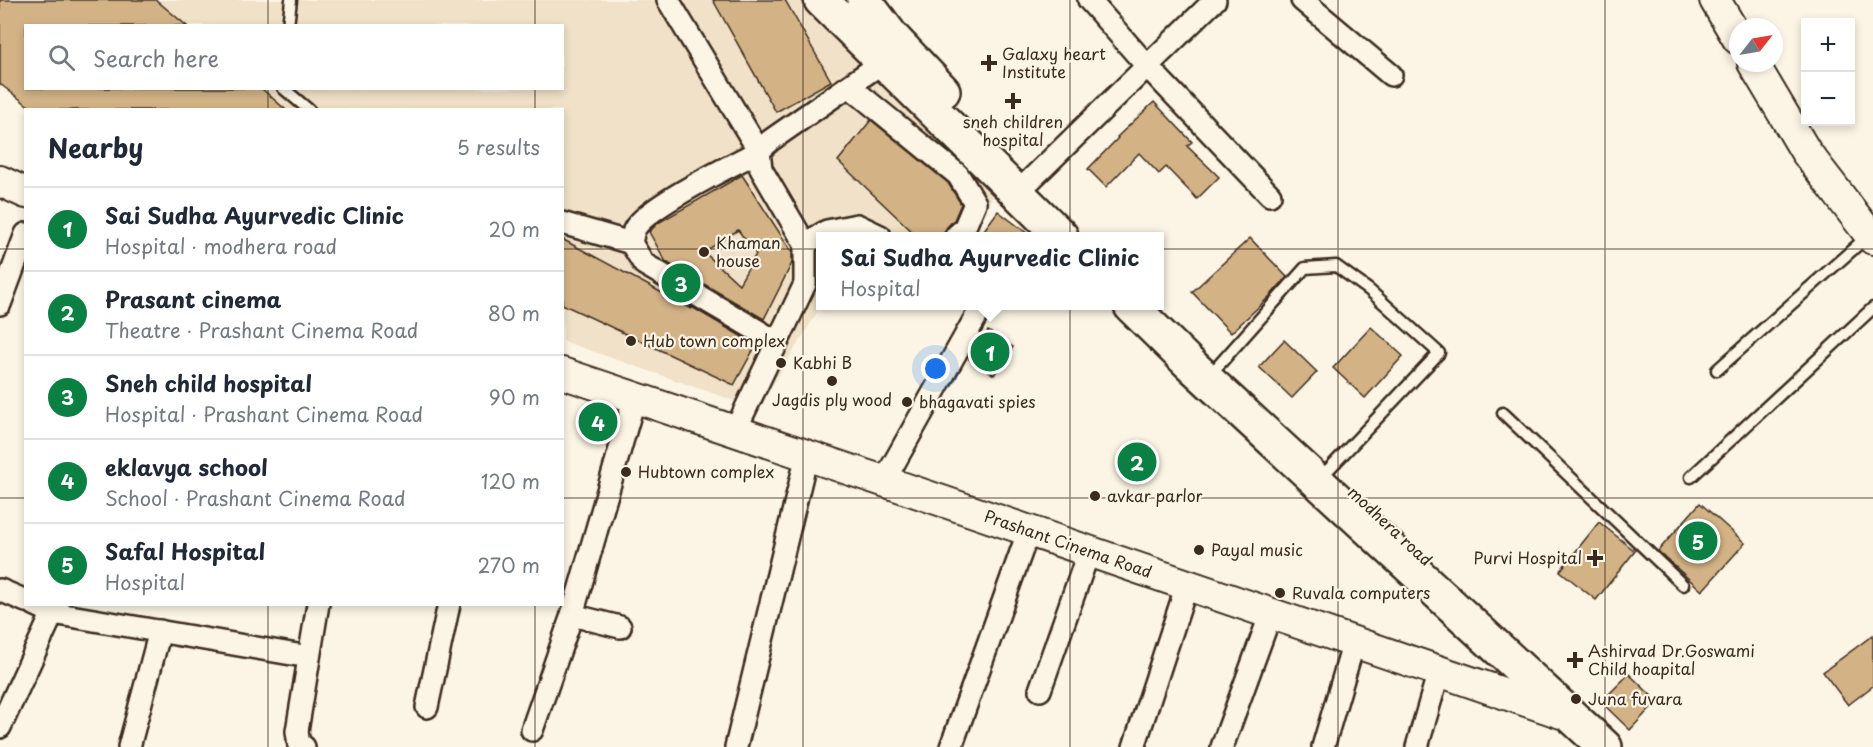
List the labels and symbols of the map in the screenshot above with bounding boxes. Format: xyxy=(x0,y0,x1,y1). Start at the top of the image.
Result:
north arrow xyxy=(1729,18,1783,72)
place label: Galaxy heart Institute xyxy=(1002,41,1106,83)
marker: Galaxy heart Institute xyxy=(980,54,998,72)
marker: sneh children hospital xyxy=(1004,92,1022,110)
place label: sneh children hospital xyxy=(963,109,1063,151)
place label: Khaman house xyxy=(716,230,781,272)
marker: Khaman house xyxy=(697,245,711,259)
pin: 3 xyxy=(662,260,700,306)
place label: Hub town complex xyxy=(643,328,785,352)
pin: 1 xyxy=(970,330,1010,374)
marker: Hub town complex xyxy=(624,334,638,348)
place label: Kabhi B xyxy=(793,350,852,374)
your location xyxy=(921,354,950,383)
marker: Kabhi B xyxy=(774,356,788,370)
marker: Jagdis ply wood xyxy=(825,374,839,388)
place label: Jagdis ply wood xyxy=(772,387,892,411)
place label: bhagavati spies xyxy=(919,389,1036,413)
marker: bhagavati spies xyxy=(900,395,914,409)
pin: 4 xyxy=(578,400,618,444)
pin: 2 xyxy=(1118,440,1156,484)
place label: Hubtown complex xyxy=(638,459,774,483)
marker: Hubtown complex xyxy=(619,465,633,479)
street label: modhera road xyxy=(1343,480,1438,571)
place label: avkar parlor xyxy=(1107,483,1203,507)
marker: avkar parlor xyxy=(1088,489,1102,503)
street label: Prashant Cinema Road xyxy=(981,503,1156,583)
pin: 5 xyxy=(1678,518,1718,564)
place label: Payal music xyxy=(1211,537,1303,561)
marker: Payal music xyxy=(1192,543,1206,557)
place label: Purvi Hospital xyxy=(1474,545,1582,569)
marker: Purvi Hospital xyxy=(1586,549,1604,567)
place label: Ruvala computers xyxy=(1292,580,1430,604)
marker: Ruvala computers xyxy=(1273,586,1287,600)
place label: Ashirvad Dr.Goswami Child hoapital xyxy=(1588,638,1755,680)
marker: Ashirvad Dr.Goswami Child hoapital xyxy=(1566,651,1584,669)
place label: Juna fuvara xyxy=(1588,686,1682,710)
marker: Juna fuvara xyxy=(1569,692,1583,706)

